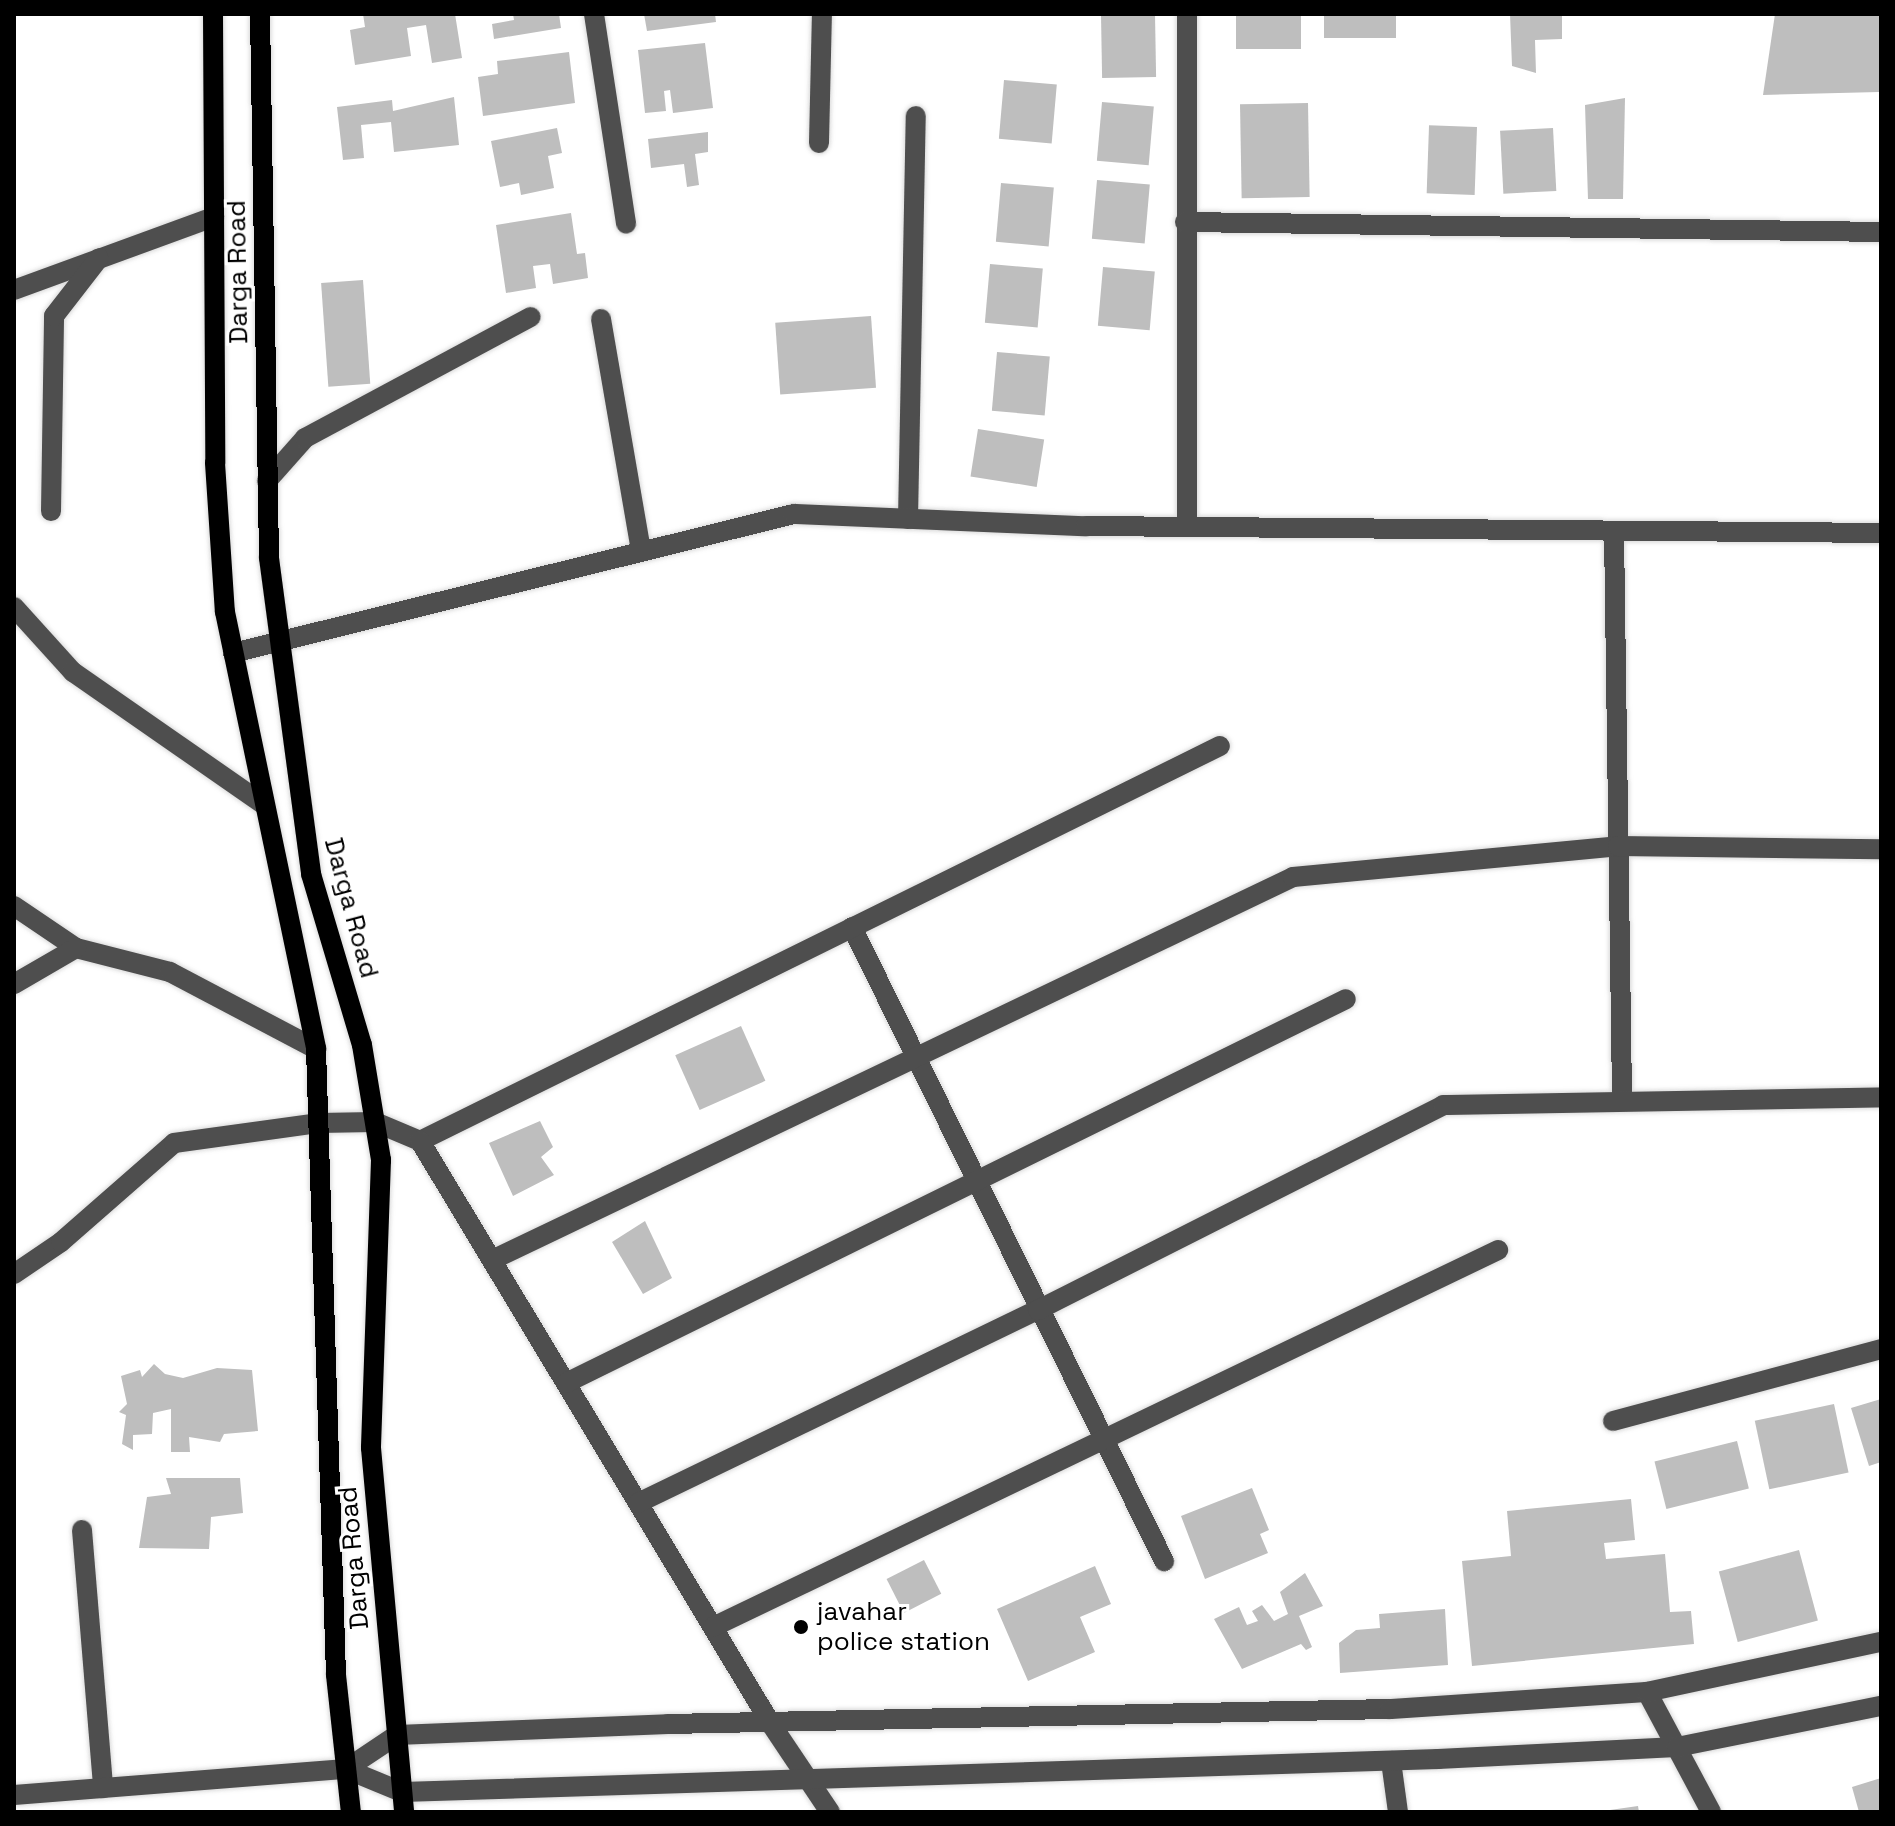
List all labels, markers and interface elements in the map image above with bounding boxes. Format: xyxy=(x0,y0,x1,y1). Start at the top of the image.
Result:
street label: Darga Road xyxy=(221,200,255,344)
street label: Darga Road xyxy=(317,835,385,981)
street label: Darga Road xyxy=(332,1485,376,1631)
place label: javahar police station xyxy=(817,1596,990,1658)
marker: javahar police station xyxy=(792,1618,810,1636)

